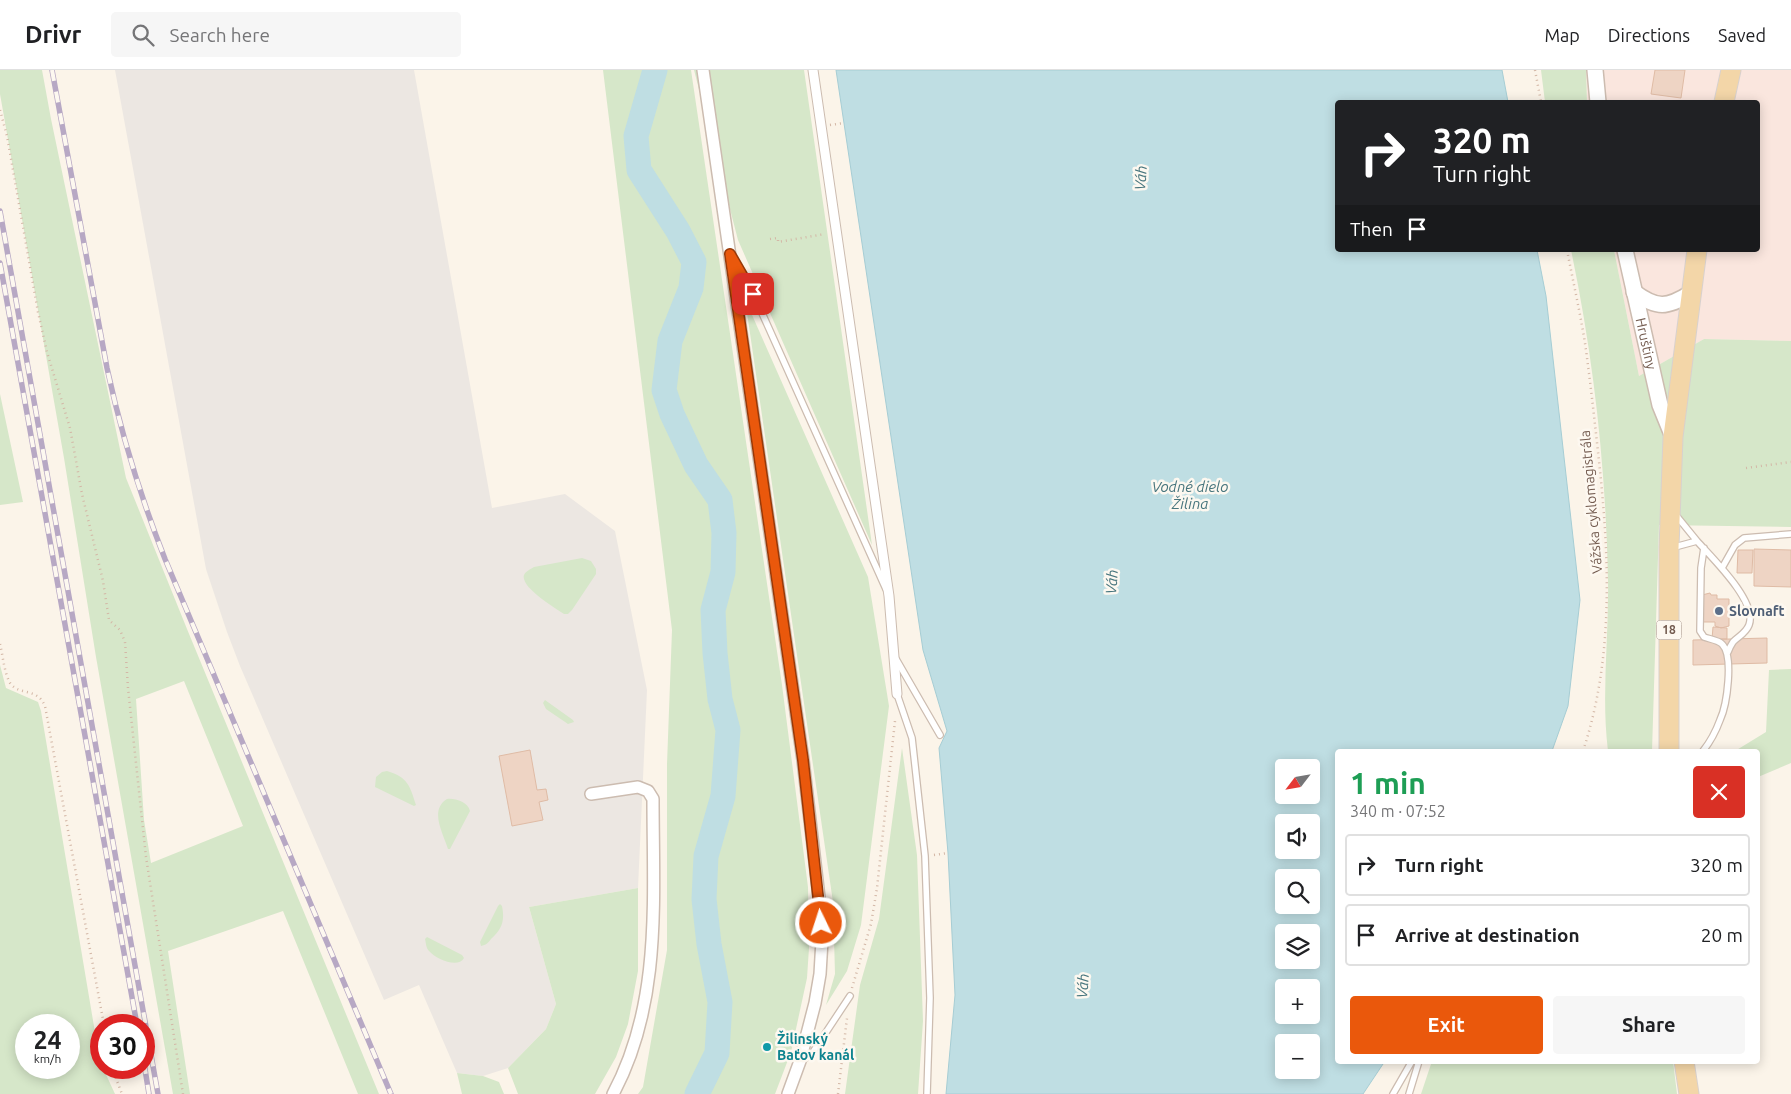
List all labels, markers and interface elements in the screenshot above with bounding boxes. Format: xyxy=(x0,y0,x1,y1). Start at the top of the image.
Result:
search box xyxy=(111,12,461,57)
text: Drivr xyxy=(25,21,81,48)
icon: search xyxy=(129,21,157,49)
text: Search here xyxy=(169,24,270,46)
text: Map xyxy=(1544,25,1580,45)
text: Directions xyxy=(1608,25,1690,45)
text: Saved xyxy=(1718,25,1766,45)
icon: right xyxy=(1350,120,1415,185)
text: 320 m xyxy=(1433,120,1531,160)
text: Turn right xyxy=(1433,161,1531,186)
water label: Váh xyxy=(1131,165,1150,191)
icon: arrive xyxy=(1403,215,1431,243)
text: Then xyxy=(1350,218,1393,240)
pin xyxy=(732,273,774,315)
icon: arrive xyxy=(739,280,767,308)
street label: Hruštiny xyxy=(1633,316,1660,371)
street label: Vážska cyklomagistrála xyxy=(1577,430,1605,574)
water label: Vodné dielo Žilina xyxy=(1152,478,1228,512)
water label: Váh xyxy=(1102,569,1121,595)
place label: Slovnaft xyxy=(1729,603,1785,619)
marker: Slovnaft xyxy=(1713,605,1725,617)
road number: 18 xyxy=(1656,620,1682,640)
north arrow xyxy=(1275,759,1320,804)
map controls xyxy=(1275,759,1320,1079)
text: 1 min xyxy=(1350,766,1426,800)
button: close xyxy=(1693,766,1745,818)
text: 340 m · 07:52 xyxy=(1350,802,1446,820)
button: sound xyxy=(1275,814,1320,859)
icon: right xyxy=(1352,851,1380,879)
text: Turn right xyxy=(1395,854,1483,876)
text: 320 m xyxy=(1690,854,1743,876)
button: search xyxy=(1275,869,1320,914)
position arrow xyxy=(794,896,846,948)
icon: arrive xyxy=(1352,921,1380,949)
button: layers xyxy=(1275,924,1320,969)
text: Arrive at destination xyxy=(1395,924,1580,946)
text: 20 m xyxy=(1701,924,1743,946)
water label: Váh xyxy=(1073,973,1092,999)
button: + xyxy=(1275,979,1320,1024)
button: Exit xyxy=(1350,996,1543,1054)
button: Share xyxy=(1553,996,1745,1054)
speed limit sign: 30 xyxy=(90,1014,155,1079)
text: 24 xyxy=(33,1026,62,1054)
place label: Žilinský Baťov kanál xyxy=(777,1030,854,1063)
button: − xyxy=(1275,1034,1320,1079)
marker: Žilinský Baťov kanál xyxy=(761,1041,773,1053)
text: km/h xyxy=(34,1052,61,1065)

